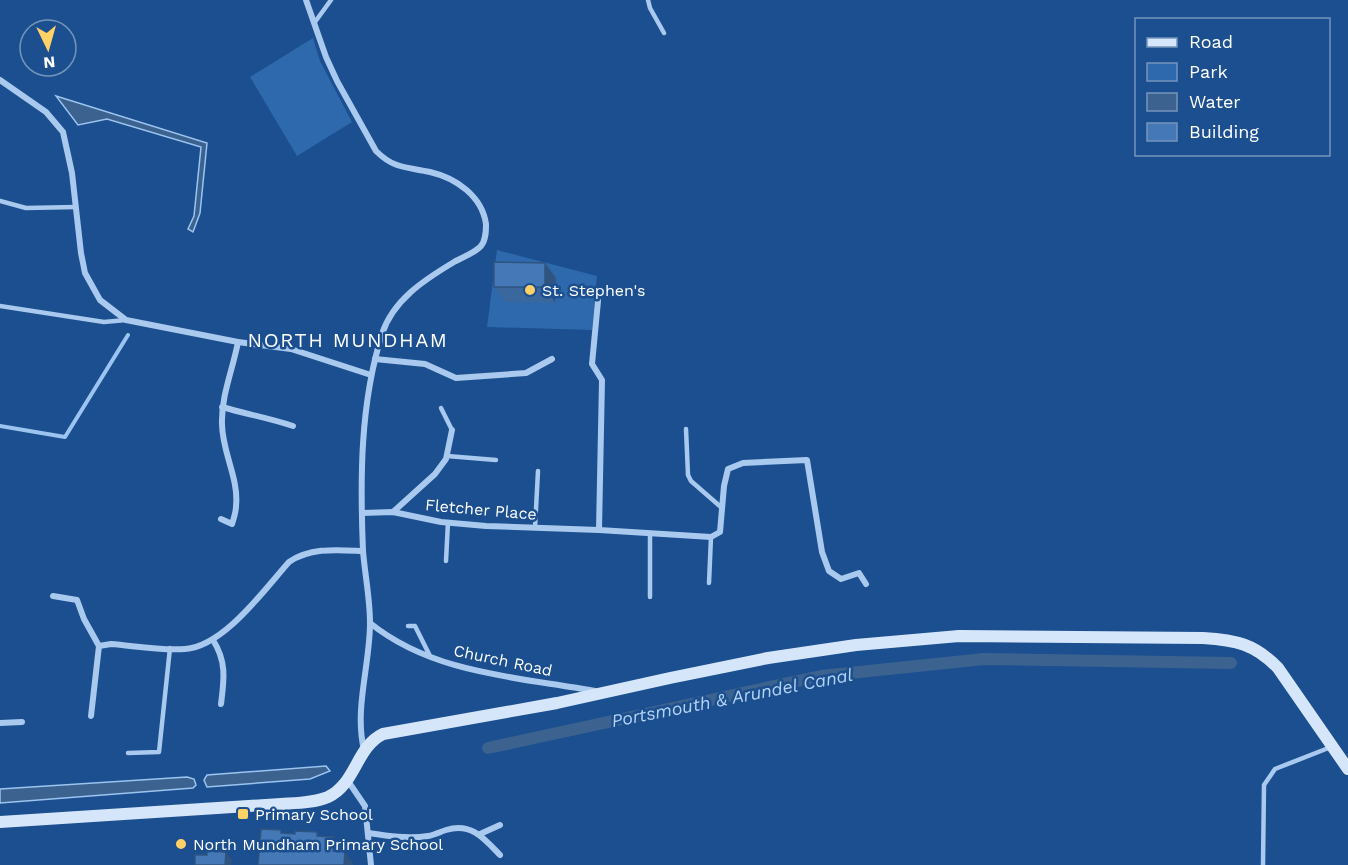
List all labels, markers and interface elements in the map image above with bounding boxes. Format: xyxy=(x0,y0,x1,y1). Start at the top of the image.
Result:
north arrow xyxy=(18,18,78,78)
legend xyxy=(1135,18,1330,156)
text: Road xyxy=(1189,31,1233,52)
text: N xyxy=(43,52,56,72)
text: Park xyxy=(1189,61,1228,82)
text: Water xyxy=(1189,91,1241,112)
text: Building xyxy=(1189,121,1259,142)
place label: St. Stephen's xyxy=(542,281,646,300)
marker: St. Stephen's xyxy=(523,283,537,297)
district label: NORTH MUNDHAM xyxy=(248,328,448,352)
street label: Fletcher Place xyxy=(424,495,538,524)
street label: Church Road xyxy=(452,641,554,680)
water label: Portsmouth & Arundel Canal xyxy=(609,664,854,731)
place label: Primary School xyxy=(255,805,373,824)
marker: Primary School xyxy=(236,807,250,821)
place label: North Mundham Primary School xyxy=(193,835,443,854)
marker: North Mundham Primary School xyxy=(174,837,188,851)

